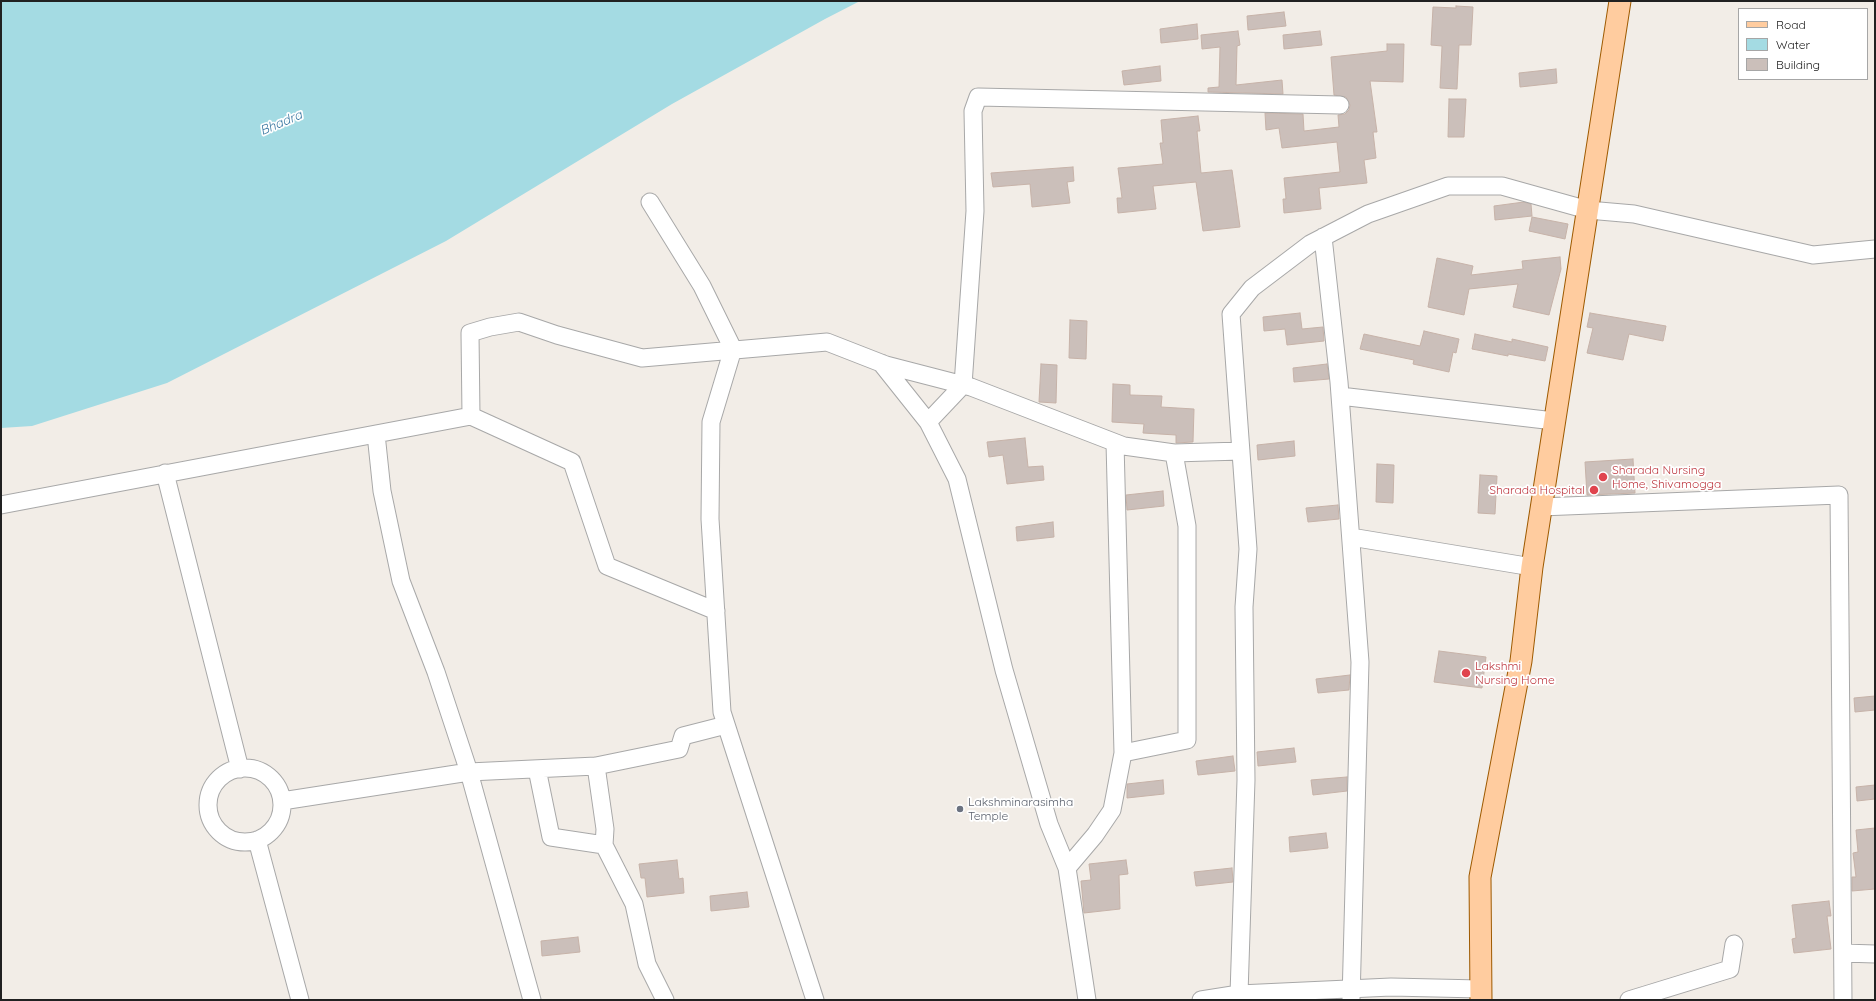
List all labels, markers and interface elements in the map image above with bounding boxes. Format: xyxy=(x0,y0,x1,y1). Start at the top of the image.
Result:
legend xyxy=(1738,8,1868,80)
text: Road xyxy=(1776,17,1806,32)
text: Water xyxy=(1776,37,1810,52)
text: Building xyxy=(1776,57,1820,72)
water label: Bhadra xyxy=(258,107,304,139)
place label: Sharada Nursing Home, Shivamogga xyxy=(1612,463,1721,491)
marker: Sharada Nursing Home, Shivamogga xyxy=(1597,471,1609,483)
place label: Sharada Hospital xyxy=(1489,483,1585,497)
marker: Sharada Hospital xyxy=(1588,484,1600,496)
place label: Lakshmi Nursing Home xyxy=(1475,659,1555,687)
marker: Lakshmi Nursing Home xyxy=(1460,667,1472,679)
place label: Lakshminarasimha Temple xyxy=(968,795,1073,823)
marker: Lakshminarasimha Temple xyxy=(955,804,965,814)

